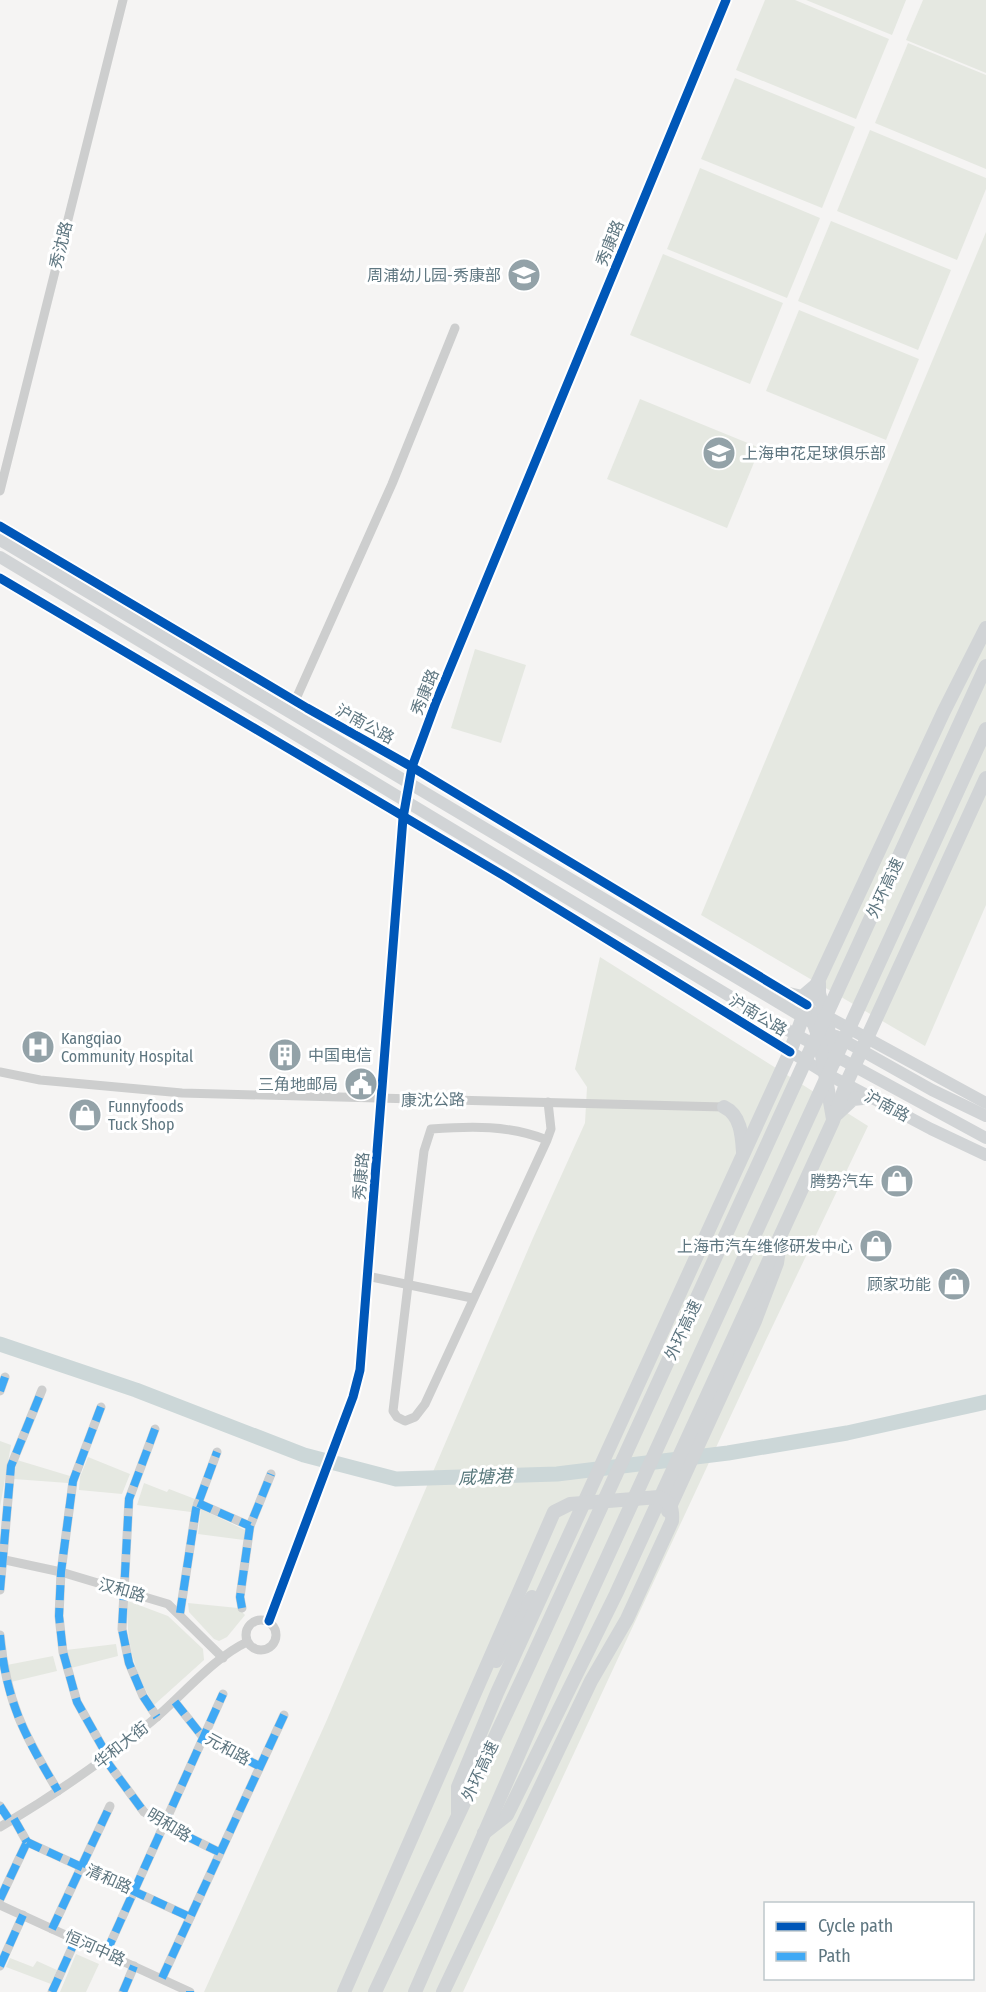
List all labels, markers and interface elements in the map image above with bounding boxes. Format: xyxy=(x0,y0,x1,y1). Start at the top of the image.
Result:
street label: 秀康路 xyxy=(592,217,628,269)
street label: 秀沈路 xyxy=(46,219,76,271)
school or university icon: 周浦幼儿园-秀康部 xyxy=(506,257,542,293)
place label: 周浦幼儿园-秀康部 xyxy=(367,266,501,285)
school or university icon: 上海申花足球俱乐部 xyxy=(701,435,737,471)
place label: 上海申花足球俱乐部 xyxy=(742,444,886,463)
street label: 秀康路 xyxy=(407,666,443,718)
street label: 沪南公路 xyxy=(332,700,398,748)
street label: 外环高速 xyxy=(863,855,907,921)
street label: 沪南公路 xyxy=(726,990,790,1040)
hospital icon: Kangqiao Community Hospital xyxy=(20,1029,56,1065)
place label: Kangqiao Community Hospital xyxy=(61,1029,193,1066)
building icon: 中国电信 xyxy=(267,1037,303,1073)
place label: 中国电信 xyxy=(308,1046,372,1065)
public building icon: 三角地邮局 xyxy=(343,1066,379,1102)
place label: 三角地邮局 xyxy=(258,1075,338,1094)
street label: 沪南路 xyxy=(861,1086,913,1126)
street label: 康沈公路 xyxy=(401,1090,465,1110)
shop icon: Funnyfoods Tuck Shop xyxy=(67,1097,103,1133)
place label: Funnyfoods Tuck Shop xyxy=(108,1097,184,1134)
street label: 秀康路 xyxy=(349,1151,373,1201)
shop icon: 腾势汽车 xyxy=(879,1163,915,1199)
place label: 腾势汽车 xyxy=(810,1172,874,1191)
shop icon: 上海市汽车维修研发中心 xyxy=(858,1228,894,1264)
place label: 上海市汽车维修研发中心 xyxy=(677,1237,853,1256)
shop icon: 顾家功能 xyxy=(936,1266,972,1302)
place label: 顾家功能 xyxy=(867,1275,931,1294)
street label: 外环高速 xyxy=(661,1297,705,1363)
water label: 咸塘港 xyxy=(458,1465,515,1489)
street label: 汉和路 xyxy=(96,1574,148,1606)
street label: 华和大街 xyxy=(90,1718,152,1772)
street label: 元和路 xyxy=(202,1729,254,1769)
street label: 外环高速 xyxy=(458,1738,502,1804)
street label: 明和路 xyxy=(144,1804,194,1846)
street label: 清和路 xyxy=(83,1861,135,1897)
legend xyxy=(764,1902,974,1980)
text: Cycle path xyxy=(818,1915,893,1937)
street label: 恒河中路 xyxy=(62,1926,128,1970)
text: Path xyxy=(818,1945,851,1967)

